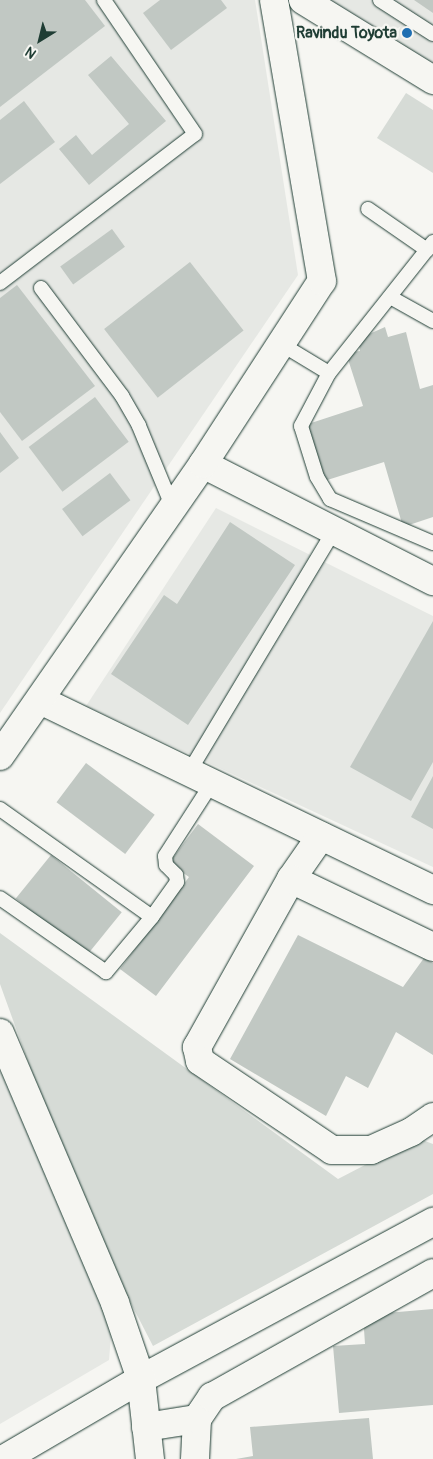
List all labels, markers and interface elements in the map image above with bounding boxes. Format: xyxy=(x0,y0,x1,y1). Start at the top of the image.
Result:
north arrow xyxy=(15,15,65,65)
place label: Ravindu Toyota xyxy=(296,23,397,43)
marker: Ravindu Toyota xyxy=(401,27,413,39)
text: N xyxy=(22,43,40,62)

